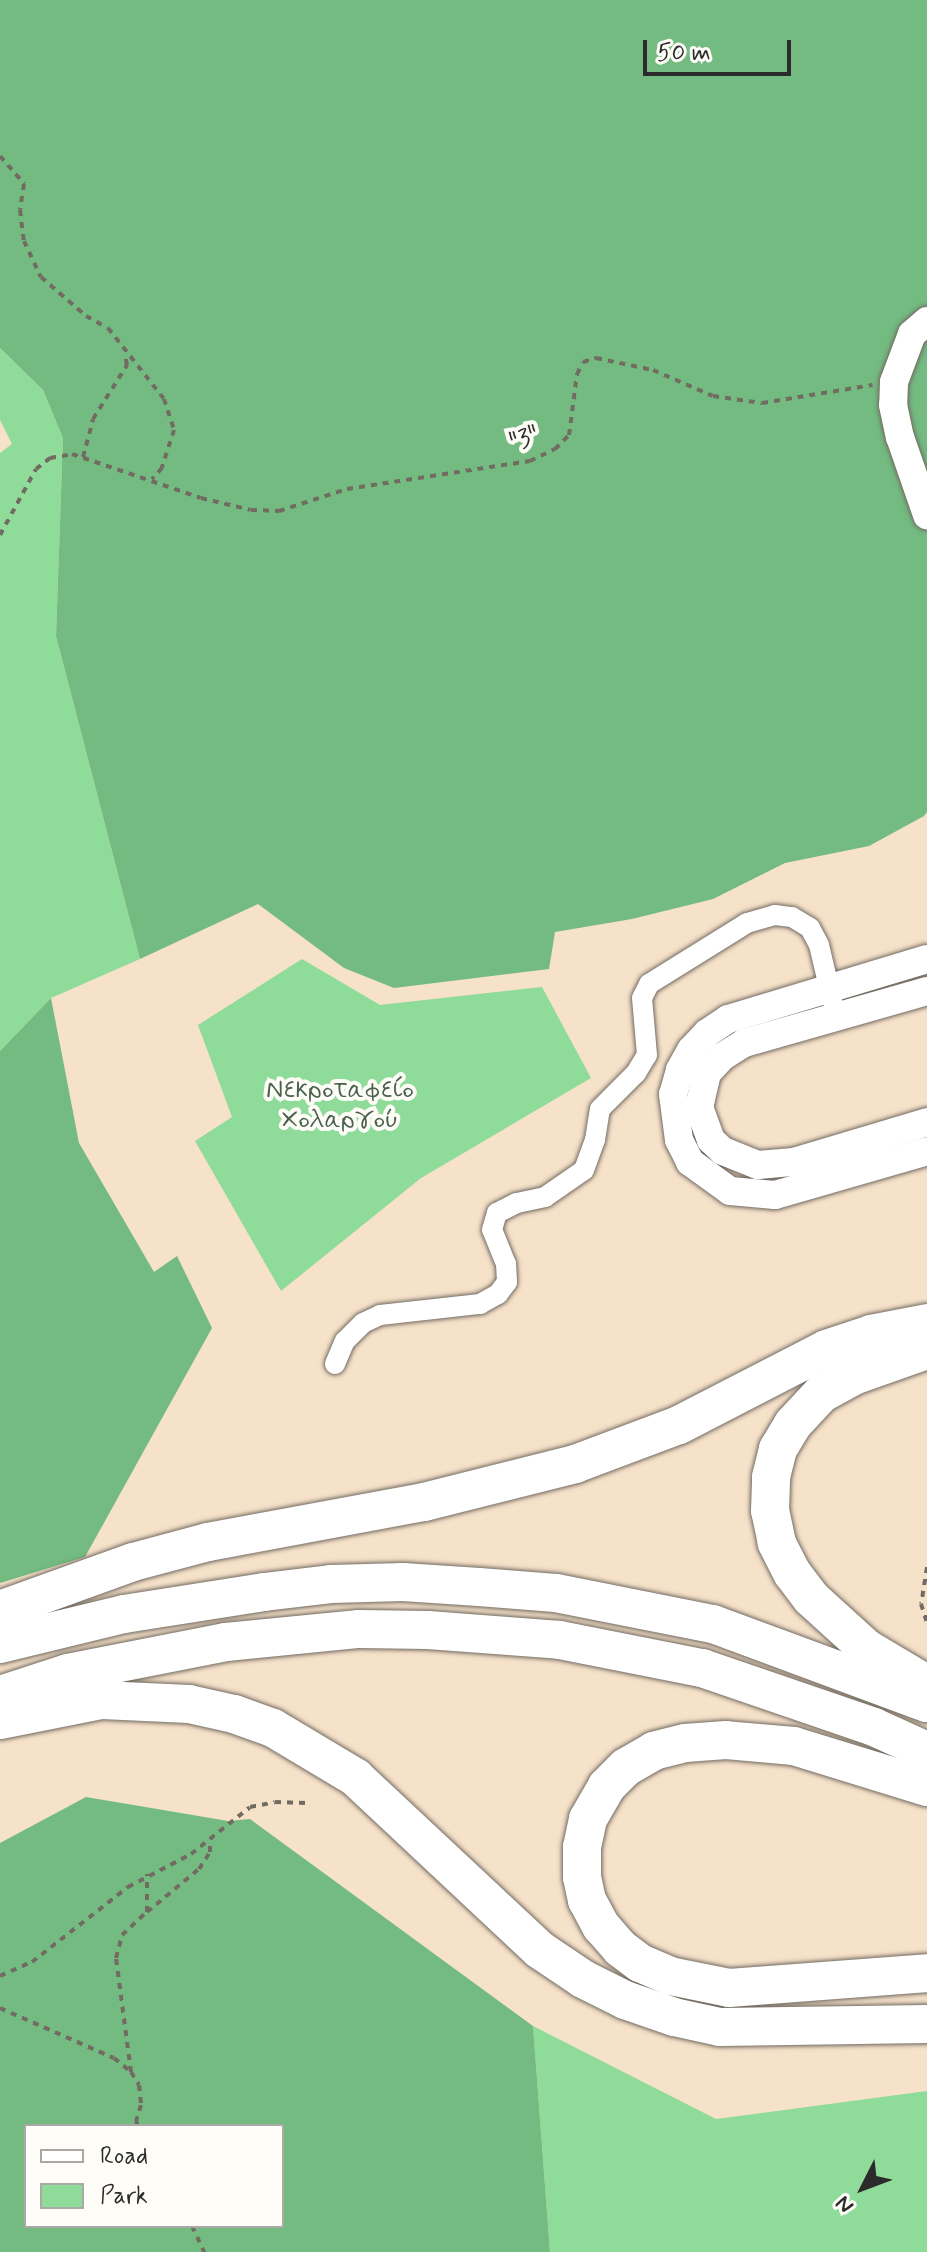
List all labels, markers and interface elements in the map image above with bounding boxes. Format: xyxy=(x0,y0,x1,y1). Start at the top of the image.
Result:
scale bar xyxy=(647,24,795,74)
text: 50 m xyxy=(657,38,711,69)
street label: "3" xyxy=(506,420,544,460)
park label: Νεκροταφείο Χολαργού xyxy=(266,1075,414,1136)
legend xyxy=(24,2124,284,2228)
text: Road xyxy=(100,2141,148,2172)
north arrow xyxy=(823,2148,903,2228)
text: Park xyxy=(100,2181,148,2212)
text: N xyxy=(830,2189,860,2219)

